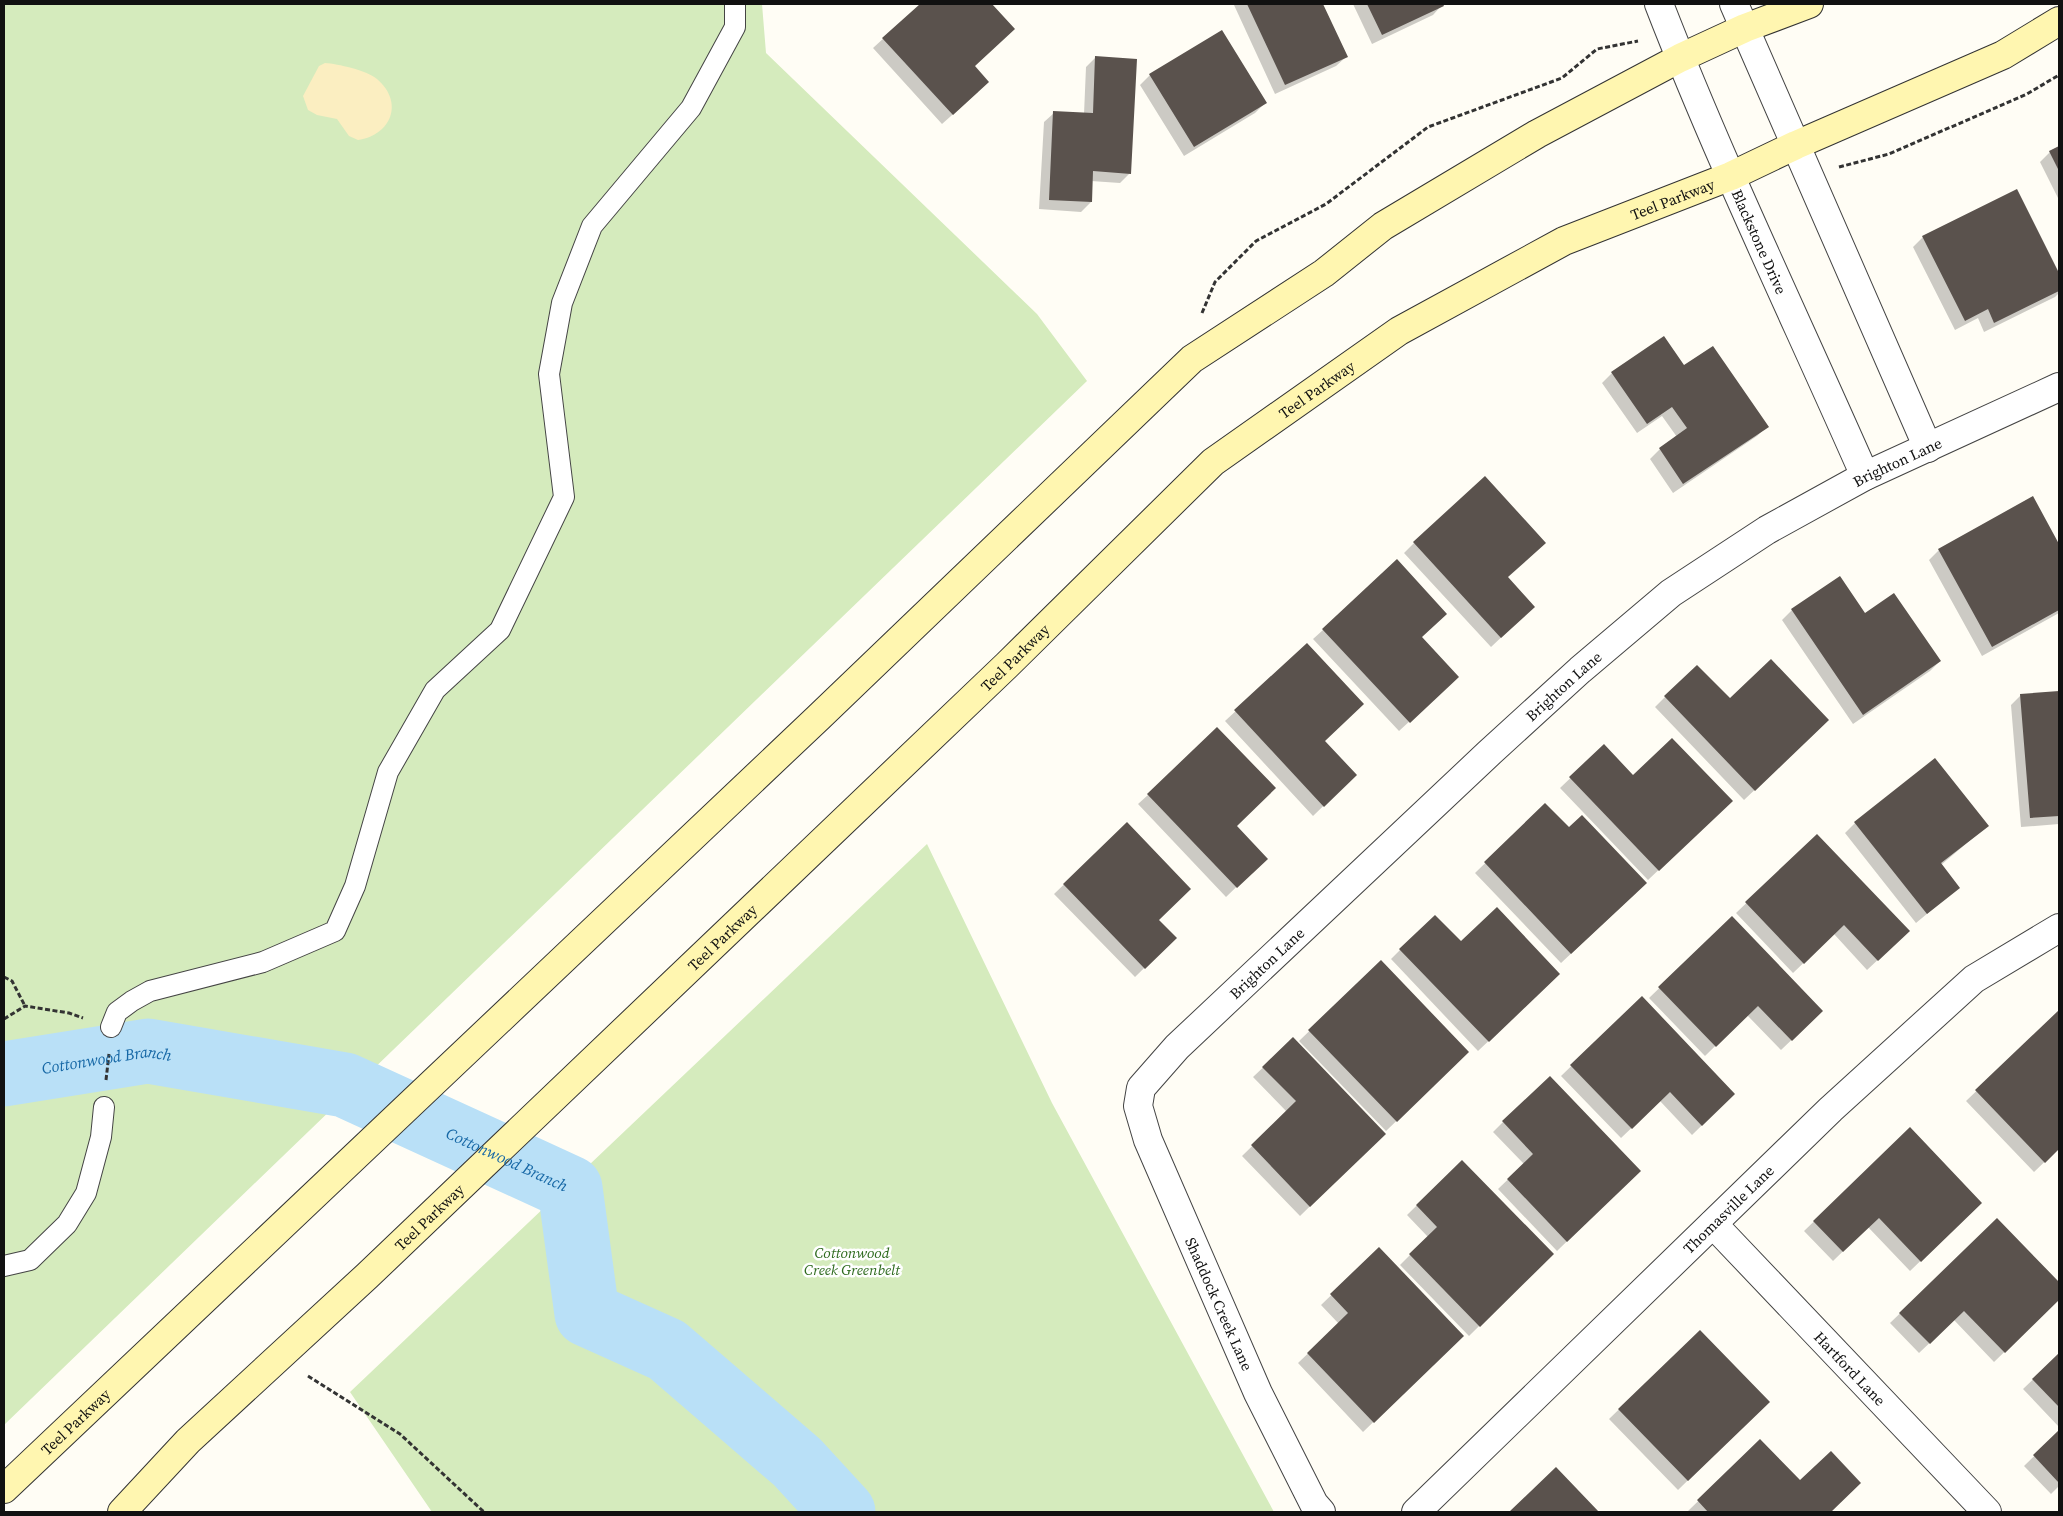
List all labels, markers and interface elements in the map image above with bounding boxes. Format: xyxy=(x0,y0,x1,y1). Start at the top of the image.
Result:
street label: Teel Parkway xyxy=(1627,173,1718,225)
street label: Blackstone Drive xyxy=(1727,186,1792,298)
street label: Teel Parkway xyxy=(1274,355,1359,423)
street label: Brighton Lane xyxy=(1849,432,1945,491)
street label: Teel Parkway xyxy=(976,619,1054,696)
street label: Brighton Lane xyxy=(1521,646,1606,726)
street label: Teel Parkway xyxy=(683,899,761,975)
street label: Brighton Lane xyxy=(1224,922,1309,1003)
water label: Cottonwood Branch xyxy=(40,1040,174,1079)
water label: Cottonwood Branch xyxy=(443,1122,572,1197)
street label: Thomasville Lane xyxy=(1678,1160,1778,1258)
street label: Teel Parkway xyxy=(390,1179,468,1255)
street label: Shaddock Creek Lane xyxy=(1180,1234,1258,1374)
park label: Cottonwood Creek Greenbelt xyxy=(804,1242,901,1280)
street label: Hartford Lane xyxy=(1810,1326,1891,1410)
street label: Teel Parkway xyxy=(36,1383,115,1460)

